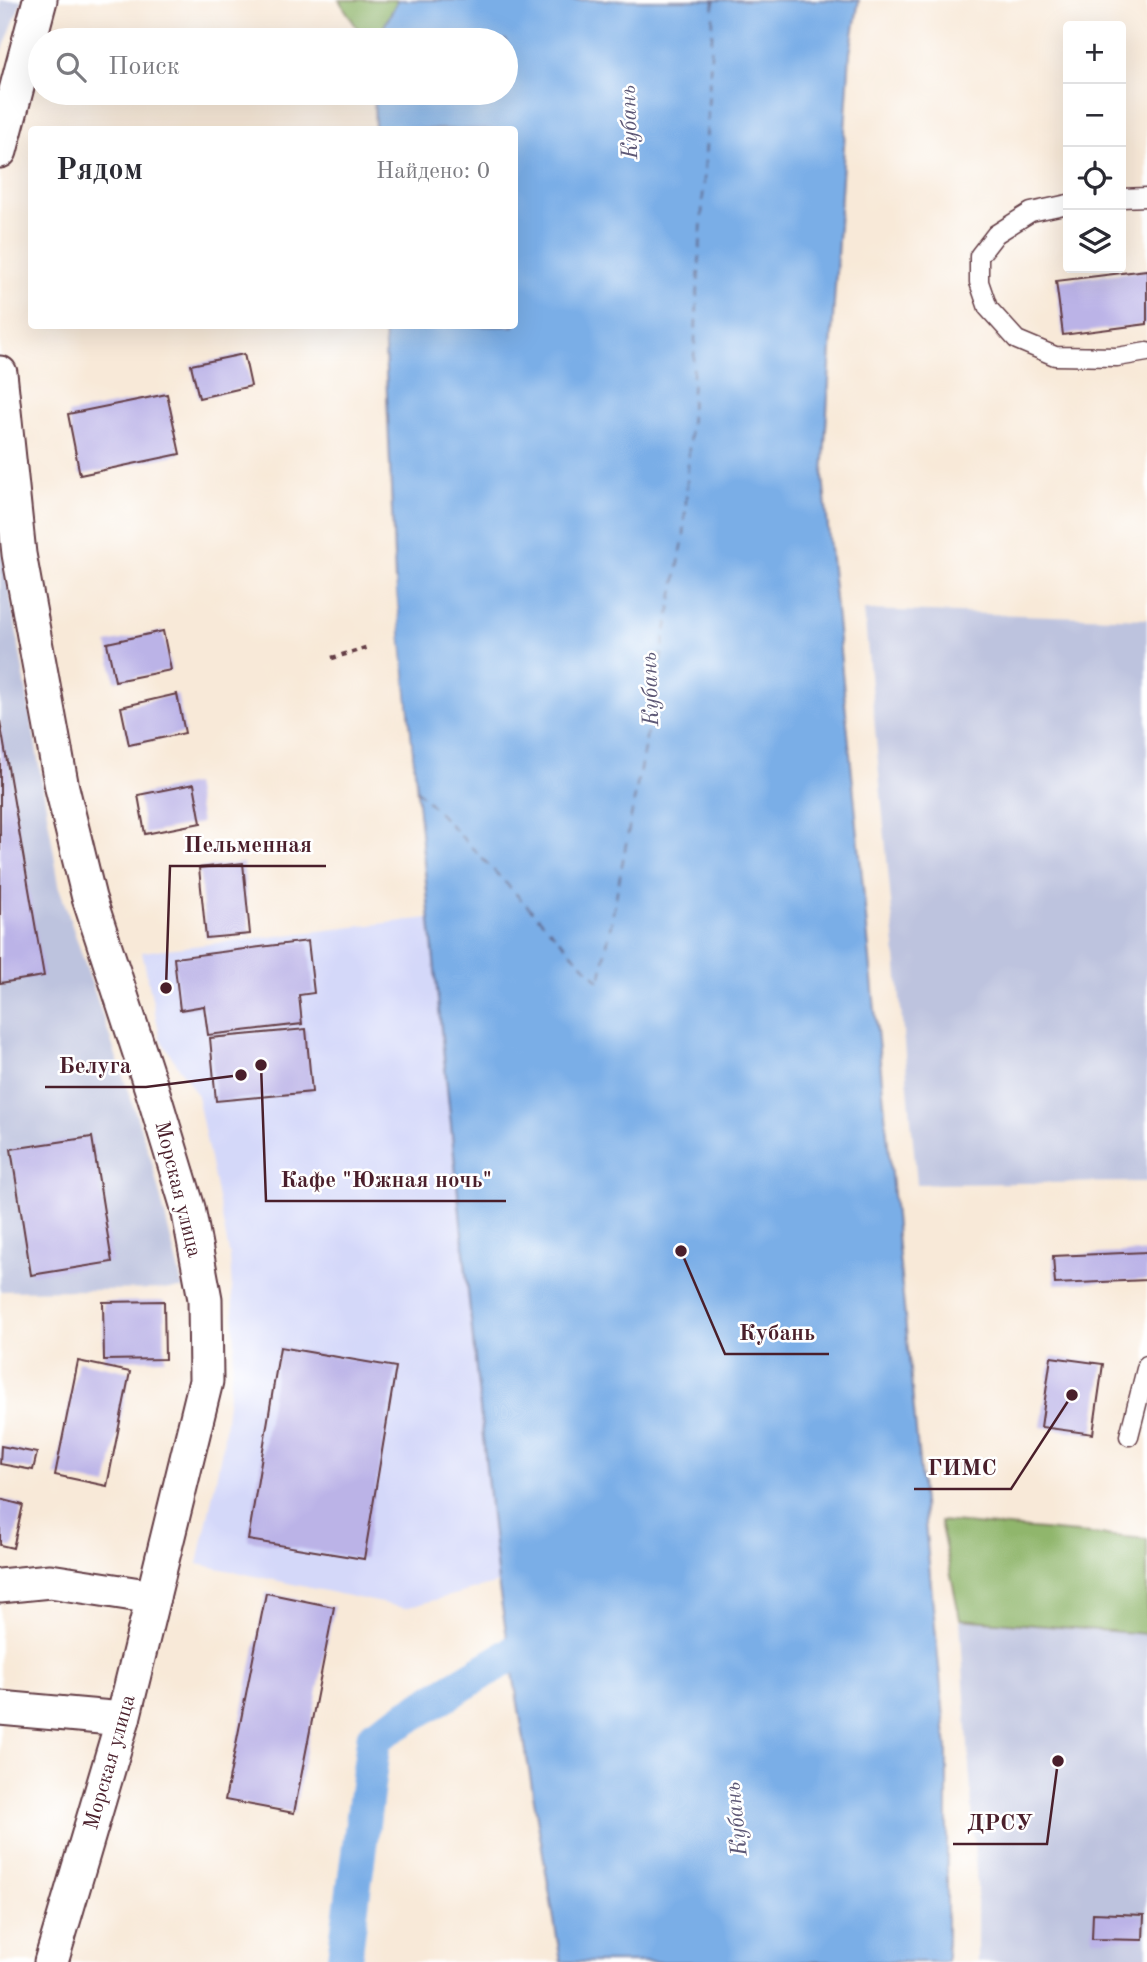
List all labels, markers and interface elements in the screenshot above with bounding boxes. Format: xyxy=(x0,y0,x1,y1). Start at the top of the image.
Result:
map controls xyxy=(1063,21,1126,273)
button: + xyxy=(1063,21,1126,84)
search box xyxy=(28,28,518,105)
icon: search xyxy=(52,48,90,86)
text: Поиск xyxy=(108,54,180,80)
water label: Кубань xyxy=(617,84,643,161)
button: − xyxy=(1063,84,1126,147)
button: locate xyxy=(1063,147,1126,210)
text: Рядом xyxy=(56,156,143,186)
text: Найдено: 0 xyxy=(376,160,490,183)
button: layers xyxy=(1063,210,1126,273)
water label: Кубань xyxy=(638,651,664,728)
callout: Пельменная xyxy=(170,822,326,866)
text: Пельменная xyxy=(184,834,312,857)
callout: Белуга xyxy=(45,1043,146,1087)
text: Белуга xyxy=(58,1055,132,1078)
street label: Морская улица xyxy=(150,1119,205,1260)
callout: Кафе "Южная ночь" xyxy=(266,1157,506,1201)
text: Кафе "Южная ночь" xyxy=(280,1169,492,1193)
callout: Кубань xyxy=(725,1310,829,1354)
text: Кубань xyxy=(739,1322,815,1345)
callout: ГИМС xyxy=(914,1445,1011,1489)
text: ГИМС xyxy=(927,1457,997,1480)
street label: Морская улица xyxy=(81,1692,140,1832)
water label: Кубань xyxy=(721,1780,753,1858)
callout: ДРСУ xyxy=(953,1800,1047,1844)
text: ДРСУ xyxy=(967,1812,1033,1835)

